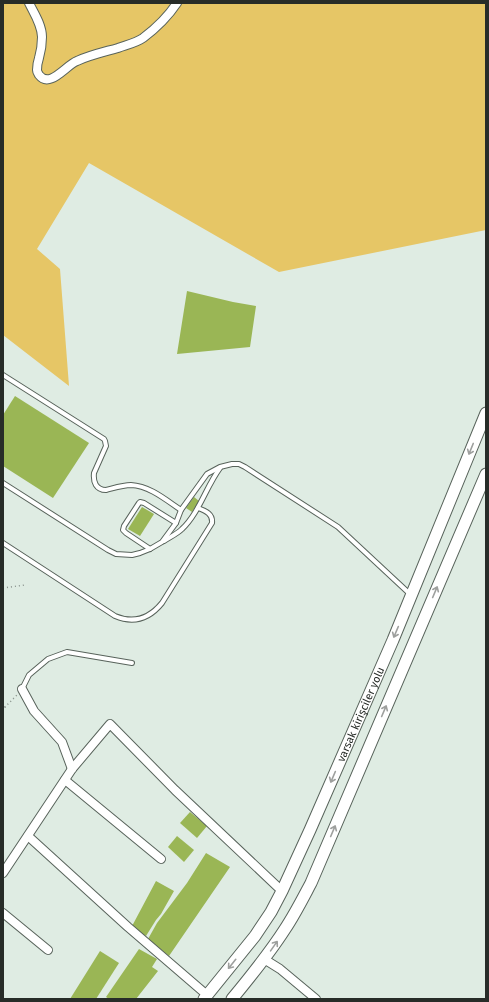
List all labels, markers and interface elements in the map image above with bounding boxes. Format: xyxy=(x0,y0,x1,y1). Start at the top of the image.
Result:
one-way arrow xyxy=(467,443,474,455)
one-way arrow xyxy=(432,586,440,598)
one-way arrow xyxy=(392,625,399,637)
street label: varsak kirişciler yolu xyxy=(335,665,387,764)
one-way arrow xyxy=(381,706,388,718)
one-way arrow xyxy=(329,770,336,782)
one-way arrow xyxy=(330,825,337,837)
one-way arrow xyxy=(269,941,278,952)
one-way arrow xyxy=(228,958,236,969)

